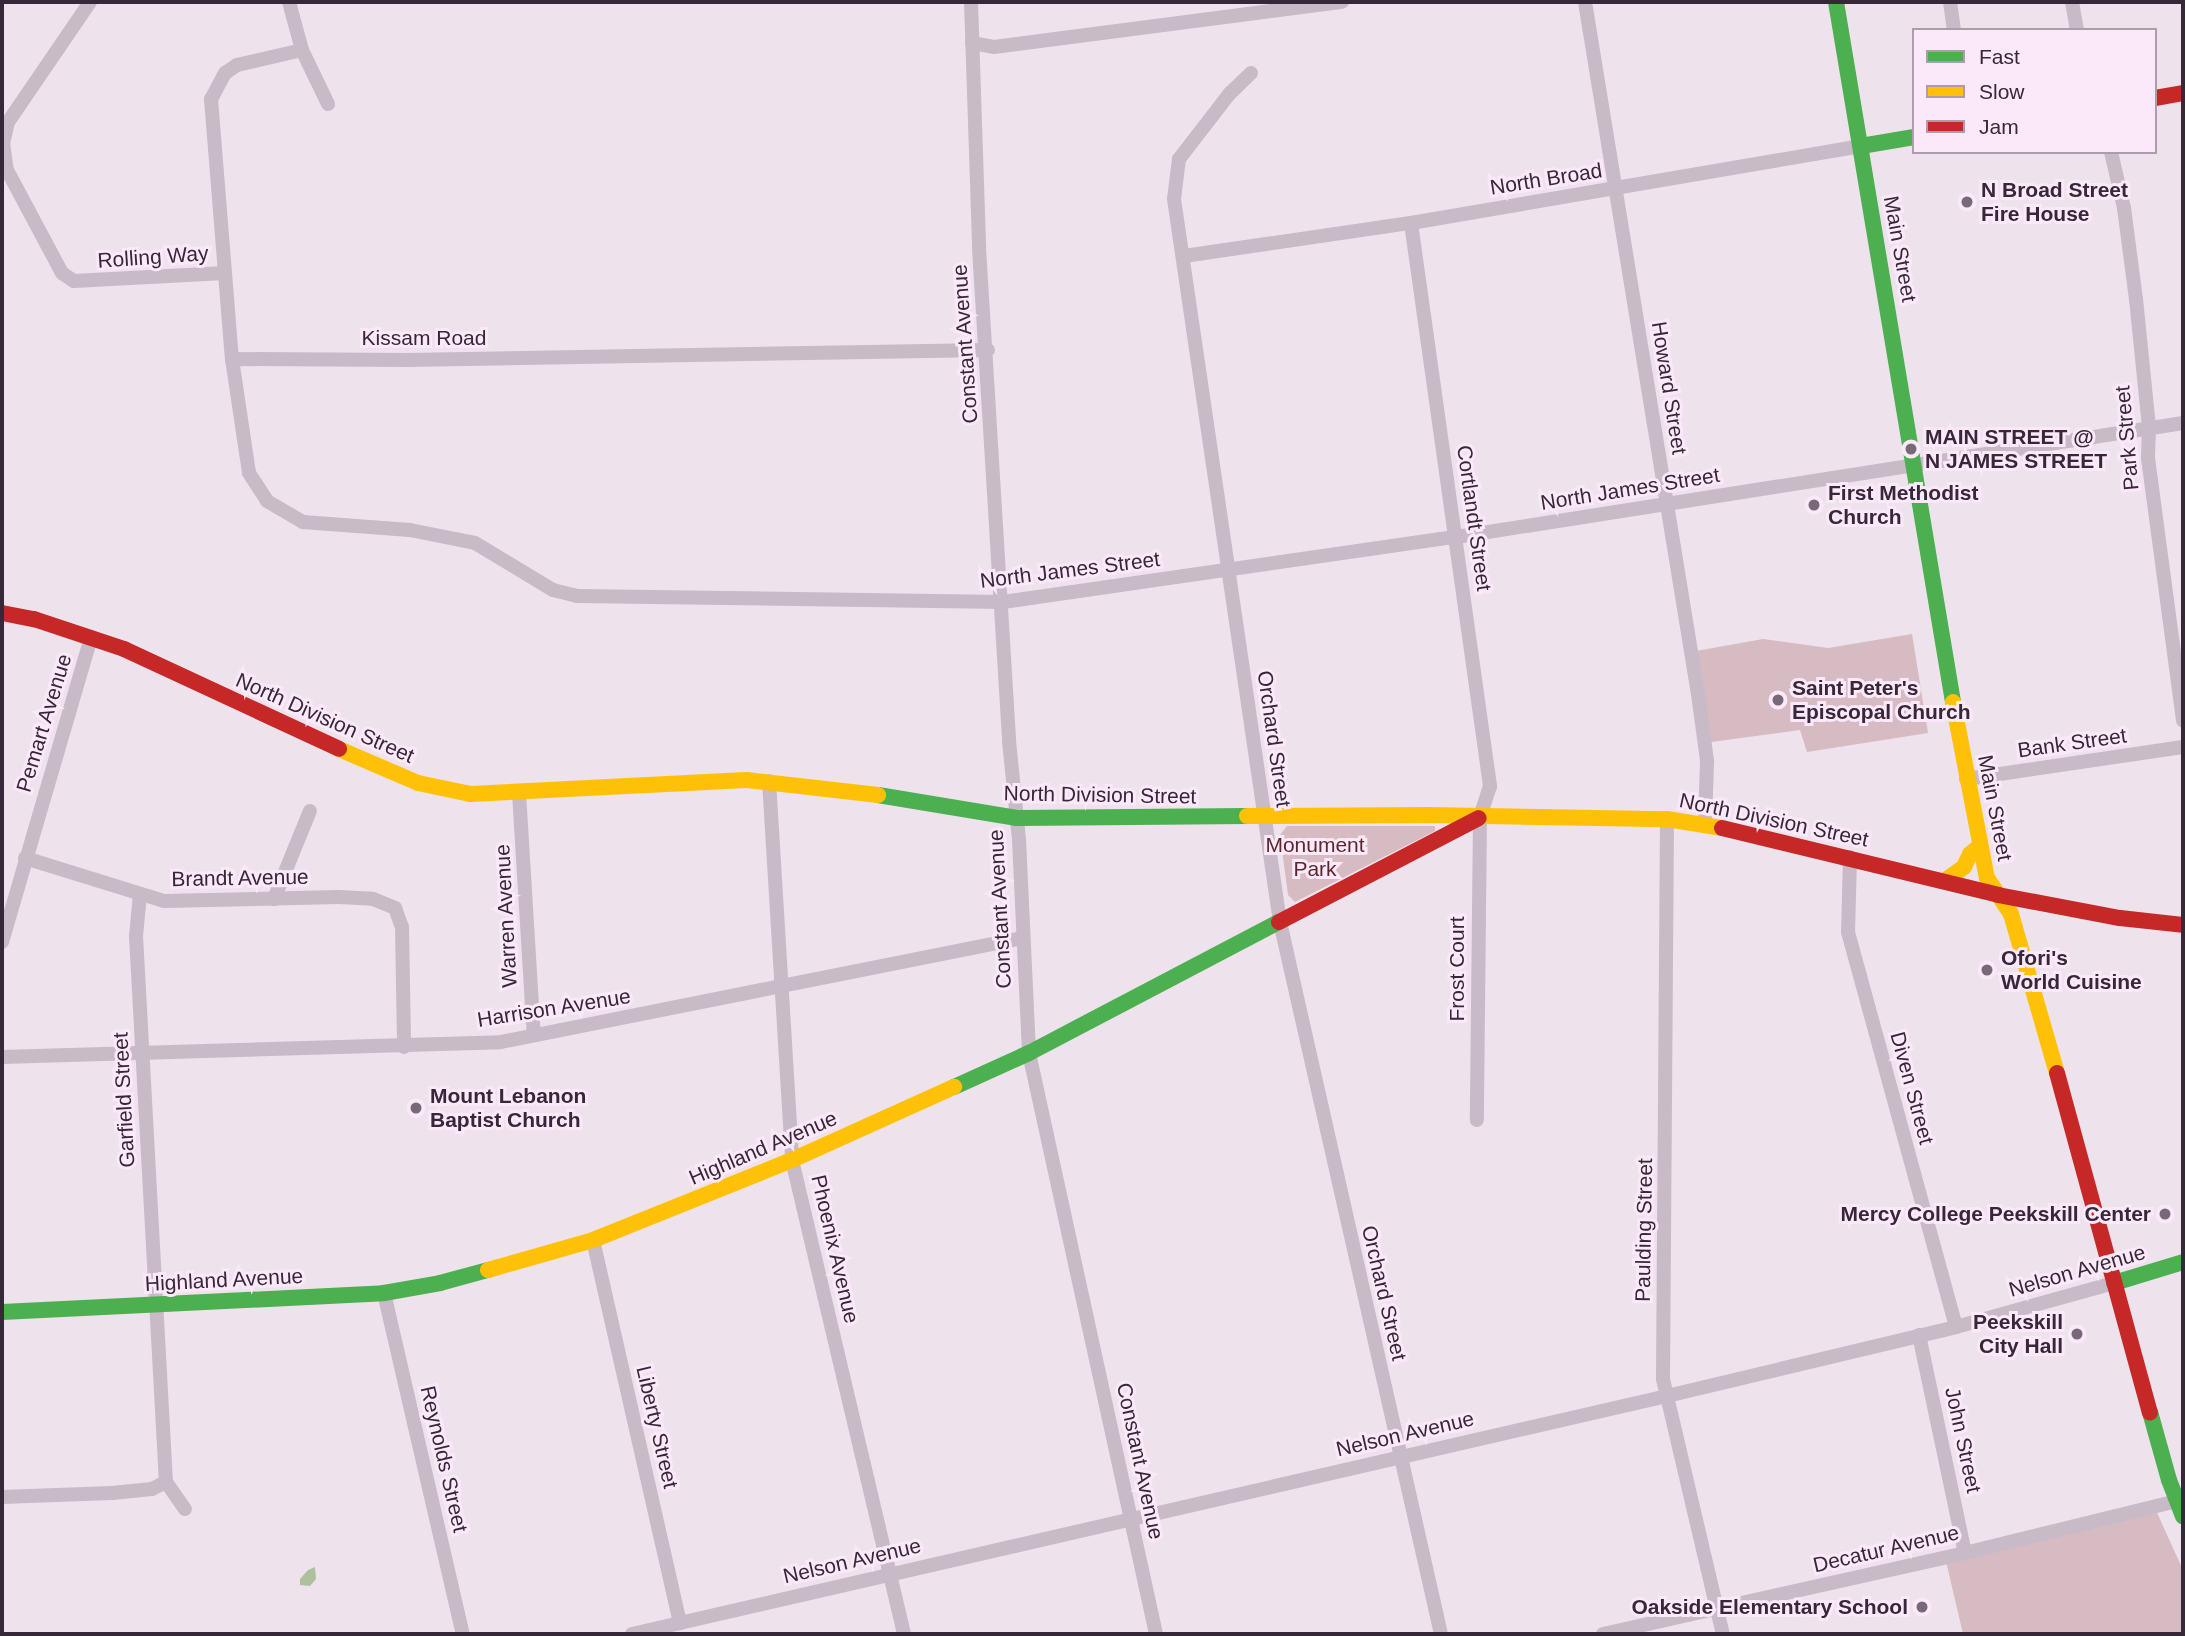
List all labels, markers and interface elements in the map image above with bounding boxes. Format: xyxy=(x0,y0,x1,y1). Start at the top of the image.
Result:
legend xyxy=(1912,28,2157,154)
text: Fast xyxy=(1979,45,2020,68)
text: Slow xyxy=(1979,80,2025,103)
text: Jam xyxy=(1979,115,2019,138)
street label: North Broad xyxy=(1488,158,1604,200)
place label: N Broad Street Fire House xyxy=(1981,177,2128,227)
street label: Main Street xyxy=(1878,194,1922,304)
marker: N Broad Street Fire House xyxy=(1959,194,1975,210)
street label: Rolling Way xyxy=(97,241,209,273)
street label: Constant Avenue xyxy=(947,263,983,425)
street label: Howard Street xyxy=(1646,320,1692,456)
street label: Kissam Road xyxy=(362,325,486,351)
street label: Park Street xyxy=(2110,385,2144,491)
place label: MAIN STREET @ N JAMES STREET xyxy=(1925,424,2107,474)
marker: MAIN STREET @ N JAMES STREET xyxy=(1903,441,1919,457)
street label: Cortlandt Street xyxy=(1451,443,1497,593)
street label: North James Street xyxy=(1539,462,1721,516)
place label: First Methodist Church xyxy=(1828,480,1978,530)
marker: First Methodist Church xyxy=(1806,497,1822,513)
street label: North James Street xyxy=(979,546,1161,594)
street label: Pemart Avenue xyxy=(11,650,77,796)
street label: North Division Street xyxy=(232,667,418,769)
street label: Orchard Street xyxy=(1252,669,1296,809)
place label: Saint Peter's Episcopal Church xyxy=(1792,675,1971,725)
marker: Saint Peter's Episcopal Church xyxy=(1770,692,1786,708)
street label: Bank Street xyxy=(2016,723,2128,763)
street label: Main Street xyxy=(1972,753,2018,863)
street label: North Division Street xyxy=(1004,781,1196,809)
street label: North Division Street xyxy=(1677,788,1871,852)
street label: Constant Avenue xyxy=(983,828,1017,990)
park label: Monument Park xyxy=(1265,832,1365,882)
street label: Warren Avenue xyxy=(490,843,522,989)
street label: Brandt Avenue xyxy=(171,864,309,892)
street label: Frost Court xyxy=(1444,916,1470,1022)
place label: Ofori's World Cuisine xyxy=(2001,945,2142,995)
marker: Ofori's World Cuisine xyxy=(1979,962,1995,978)
street label: Harrison Avenue xyxy=(475,983,633,1033)
street label: Diven Street xyxy=(1885,1029,1939,1147)
street label: Garfield Street xyxy=(108,1032,140,1168)
place label: Mount Lebanon Baptist Church xyxy=(430,1083,586,1133)
marker: Mount Lebanon Baptist Church xyxy=(408,1100,424,1116)
street label: Highland Avenue xyxy=(685,1105,841,1191)
street label: Paulding Street xyxy=(1630,1158,1658,1302)
street label: Phoenix Avenue xyxy=(806,1172,864,1326)
place label: Mercy College Peekskill Center xyxy=(1841,1201,2151,1227)
marker: Mercy College Peekskill Center xyxy=(2157,1206,2173,1222)
street label: Orchard Street xyxy=(1356,1223,1412,1363)
street label: Nelson Avenue xyxy=(2005,1239,2149,1303)
street label: Highland Avenue xyxy=(144,1263,304,1297)
place label: Peekskill City Hall xyxy=(1973,1309,2063,1359)
marker: Peekskill City Hall xyxy=(2069,1326,2085,1342)
street label: Liberty Street xyxy=(631,1363,683,1491)
street label: Constant Avenue xyxy=(1111,1380,1169,1542)
street label: Reynolds Street xyxy=(415,1383,473,1535)
street label: John Street xyxy=(1940,1385,1986,1495)
street label: Nelson Avenue xyxy=(1333,1406,1477,1462)
street label: Decatur Avenue xyxy=(1810,1520,1962,1578)
street label: Nelson Avenue xyxy=(780,1533,924,1589)
place label: Oakside Elementary School xyxy=(1631,1594,1908,1620)
marker: Oakside Elementary School xyxy=(1914,1599,1930,1615)

